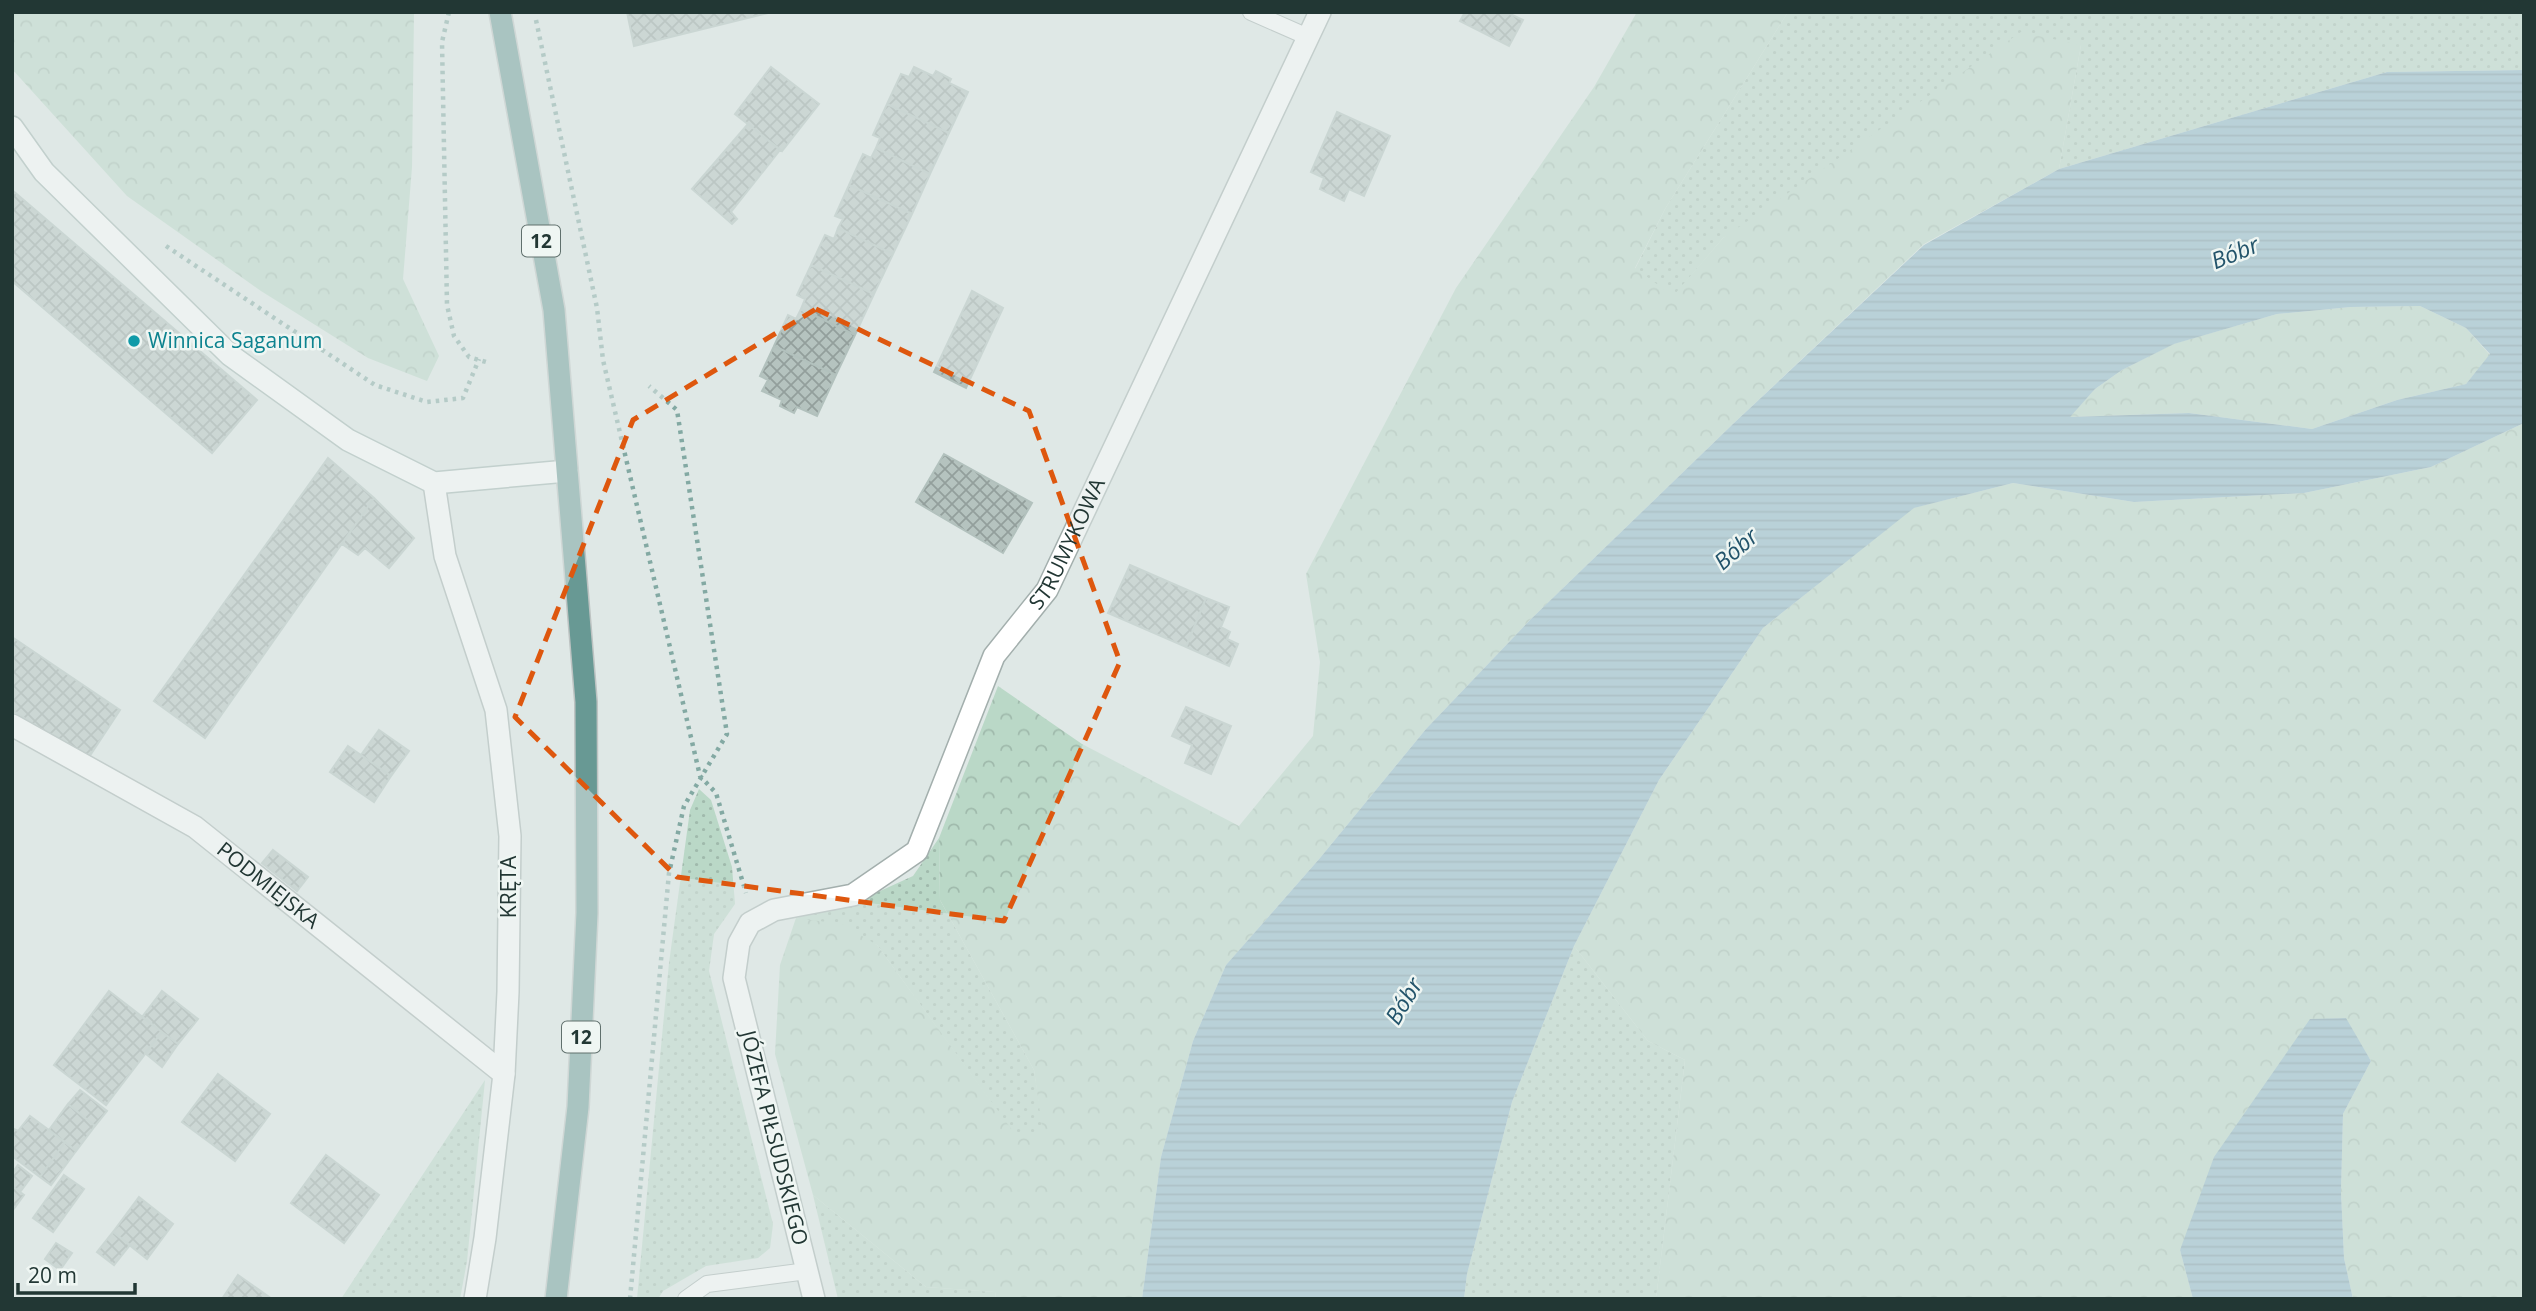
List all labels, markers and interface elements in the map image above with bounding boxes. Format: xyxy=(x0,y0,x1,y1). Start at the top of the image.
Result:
road number: 12 xyxy=(522,226,560,256)
water label: Bóbr xyxy=(2206,228,2264,276)
place label: Winnica Saganum xyxy=(148,326,322,354)
marker: Winnica Saganum xyxy=(126,333,142,349)
street label: STRUMYKOWA xyxy=(1022,472,1111,615)
water label: Bóbr xyxy=(1706,519,1765,576)
street label: PODMIEJSKA xyxy=(211,835,326,935)
street label: KRĘTA xyxy=(494,855,522,918)
water label: Bóbr xyxy=(1377,970,1430,1030)
road number: 12 xyxy=(562,1021,600,1052)
street label: JÓZEFA PIŁSUDSKIEGO xyxy=(734,1026,815,1248)
scale bar xyxy=(18,1252,135,1296)
text: 20 m xyxy=(28,1261,77,1289)

